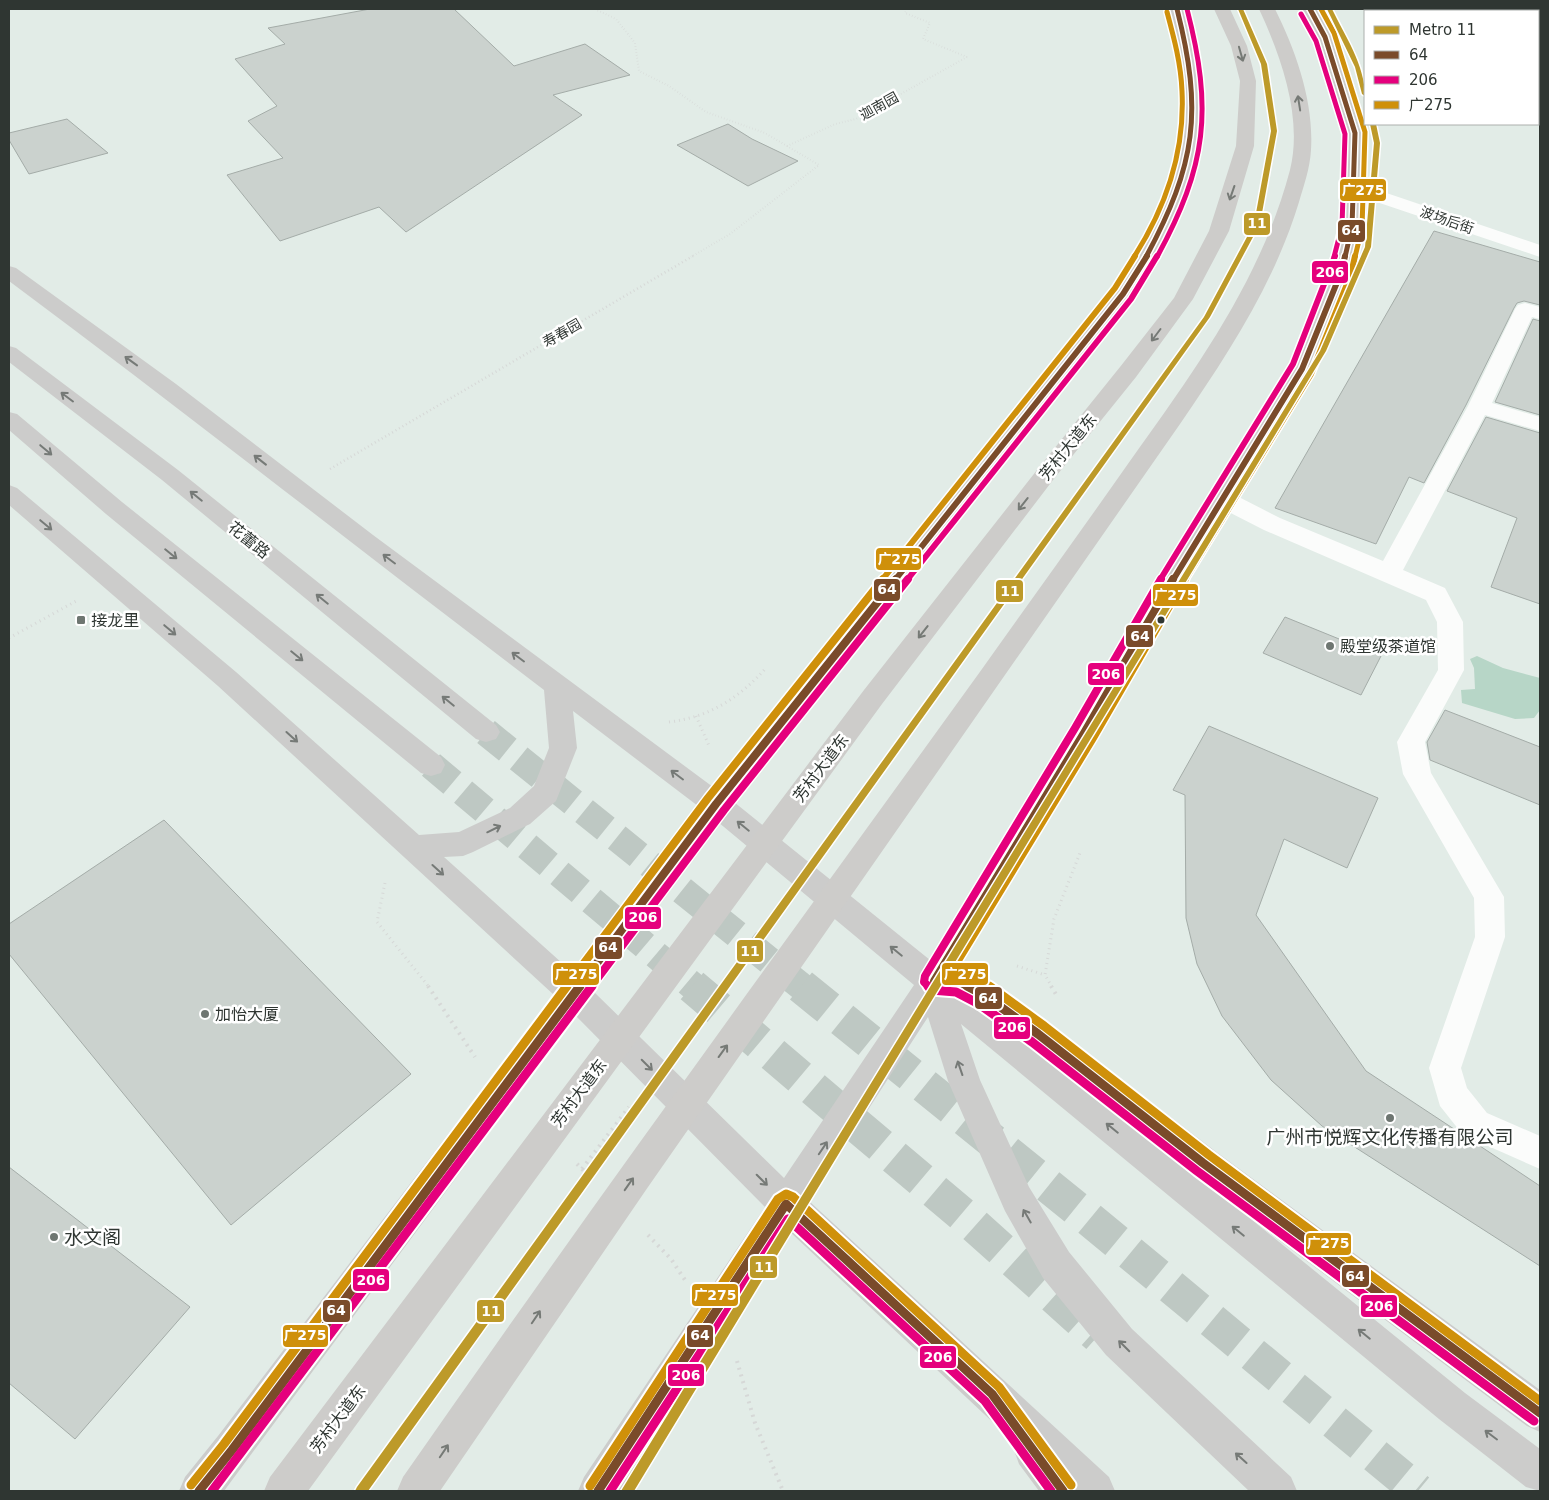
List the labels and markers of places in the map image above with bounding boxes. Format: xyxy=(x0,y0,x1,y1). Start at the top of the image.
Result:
place label: 接龙里 xyxy=(91,611,139,630)
marker: 接龙里 xyxy=(75,614,87,626)
unlabelled marker xyxy=(1156,615,1166,625)
place label: 殿堂级茶道馆 xyxy=(1340,637,1436,656)
marker: 殿堂级茶道馆 xyxy=(1324,640,1336,652)
place label: 加怡大厦 xyxy=(215,1005,279,1024)
marker: 加怡大厦 xyxy=(199,1008,211,1020)
marker: 广州市悦辉文化传播有限公司 xyxy=(1384,1112,1396,1124)
place label: 广州市悦辉文化传播有限公司 xyxy=(1266,1126,1514,1148)
place label: 水文阁 xyxy=(64,1226,121,1248)
marker: 水文阁 xyxy=(48,1231,60,1243)

